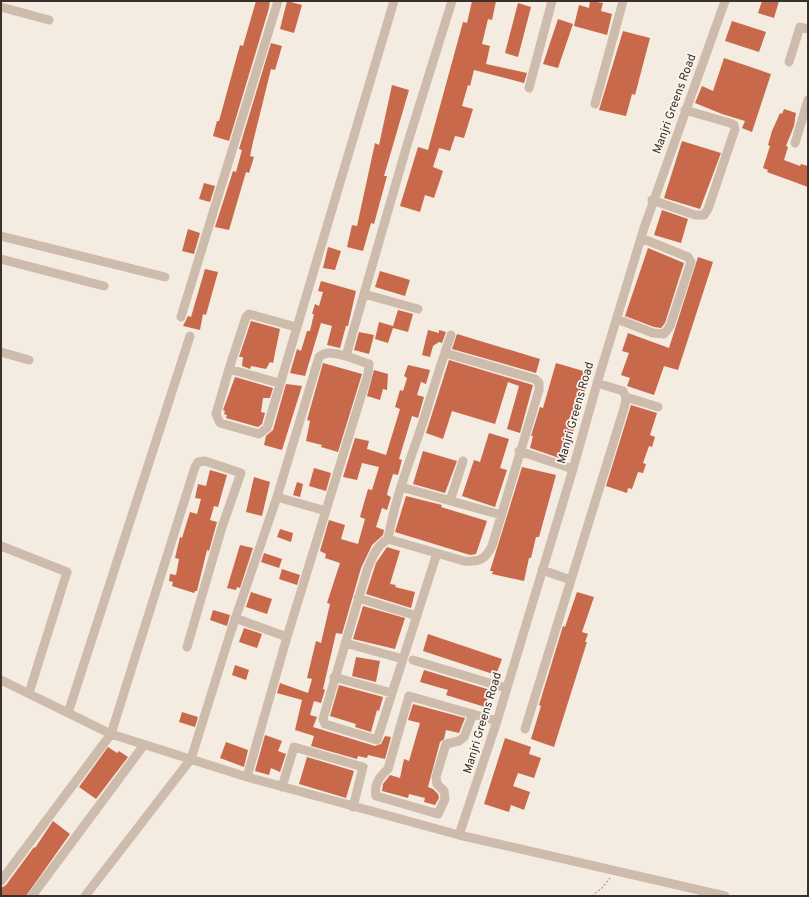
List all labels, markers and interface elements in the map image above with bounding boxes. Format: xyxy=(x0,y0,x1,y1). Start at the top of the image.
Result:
street label: Manjri Greens Road xyxy=(649,52,701,156)
street label: Manjri Greens Road xyxy=(554,360,598,466)
street label: Manjri Greens Road xyxy=(460,670,506,776)

